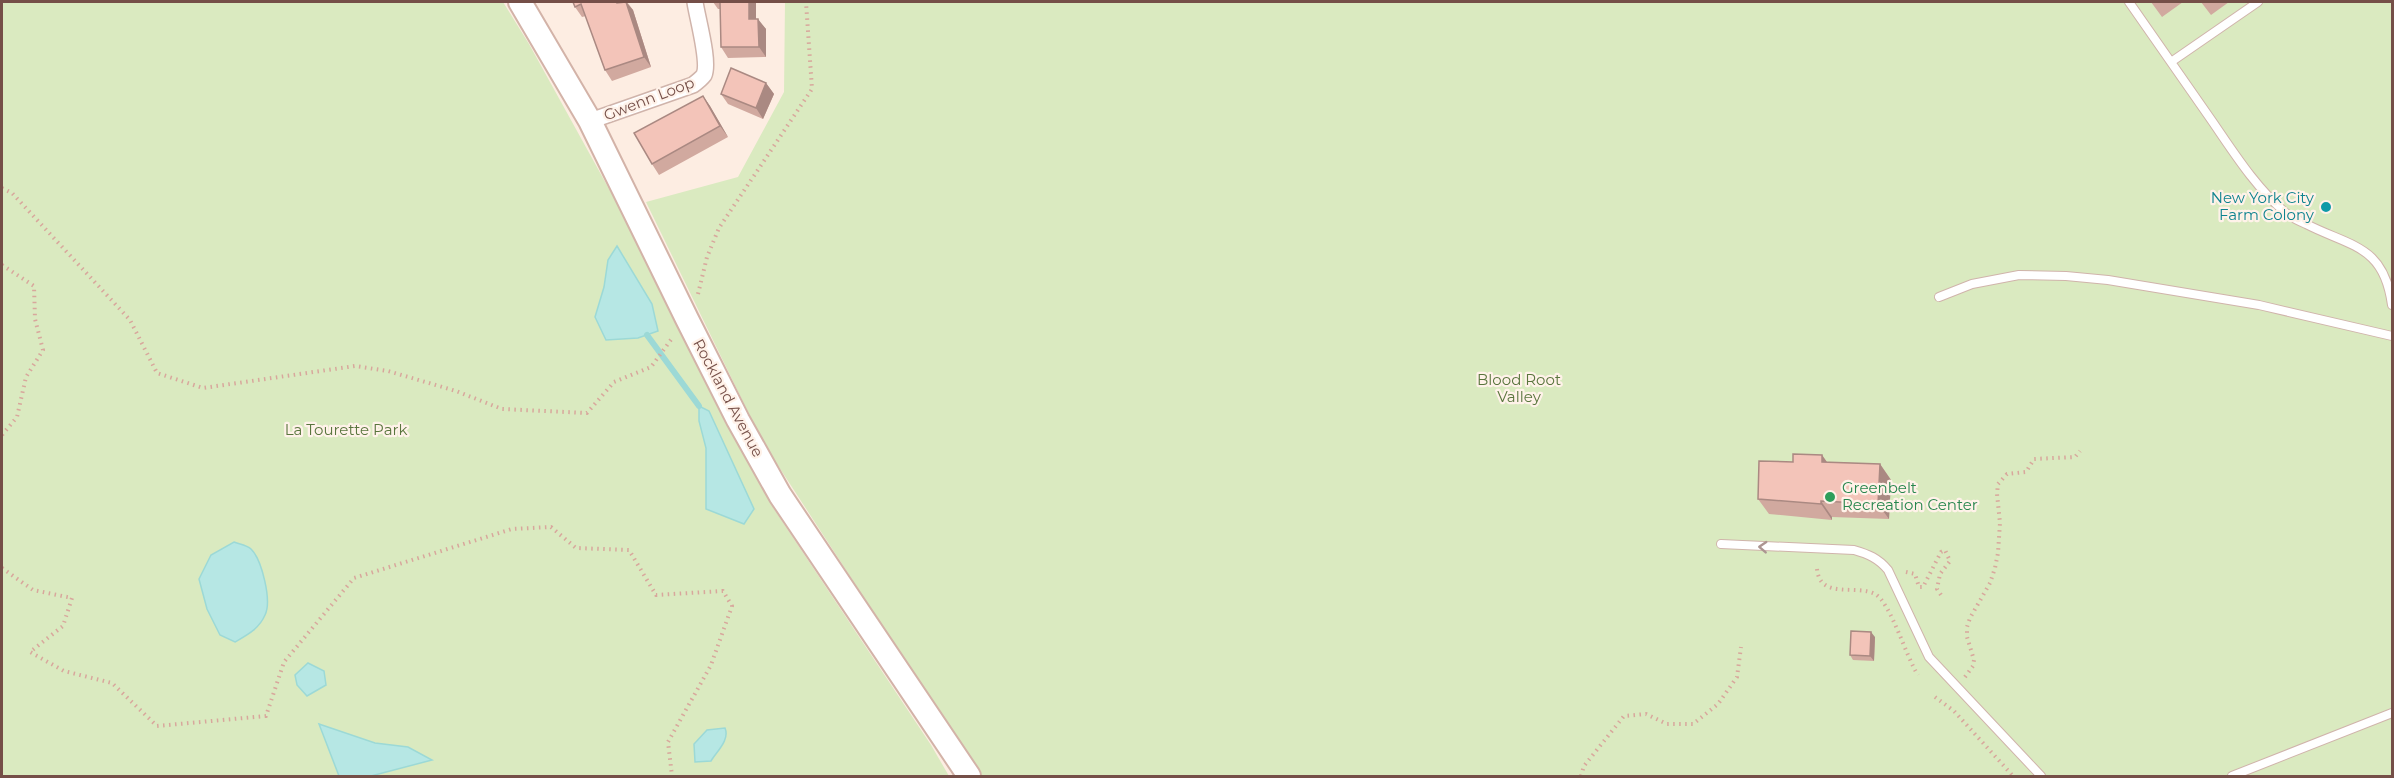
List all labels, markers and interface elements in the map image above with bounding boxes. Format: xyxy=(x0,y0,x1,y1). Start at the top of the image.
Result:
street label: Gwenn Loop xyxy=(601,73,697,125)
place label: New York City Farm Colony xyxy=(2211,188,2315,224)
marker: New York City Farm Colony xyxy=(2319,200,2333,214)
street label: Rockland Avenue xyxy=(689,335,768,460)
park label: Blood Root Valley xyxy=(1477,370,1561,406)
park label: La Tourette Park xyxy=(285,420,407,439)
place label: Greenbelt Recreation Center xyxy=(1842,478,1978,514)
marker: Greenbelt Recreation Center xyxy=(1823,490,1837,504)
one-way arrow xyxy=(1758,540,1767,553)

